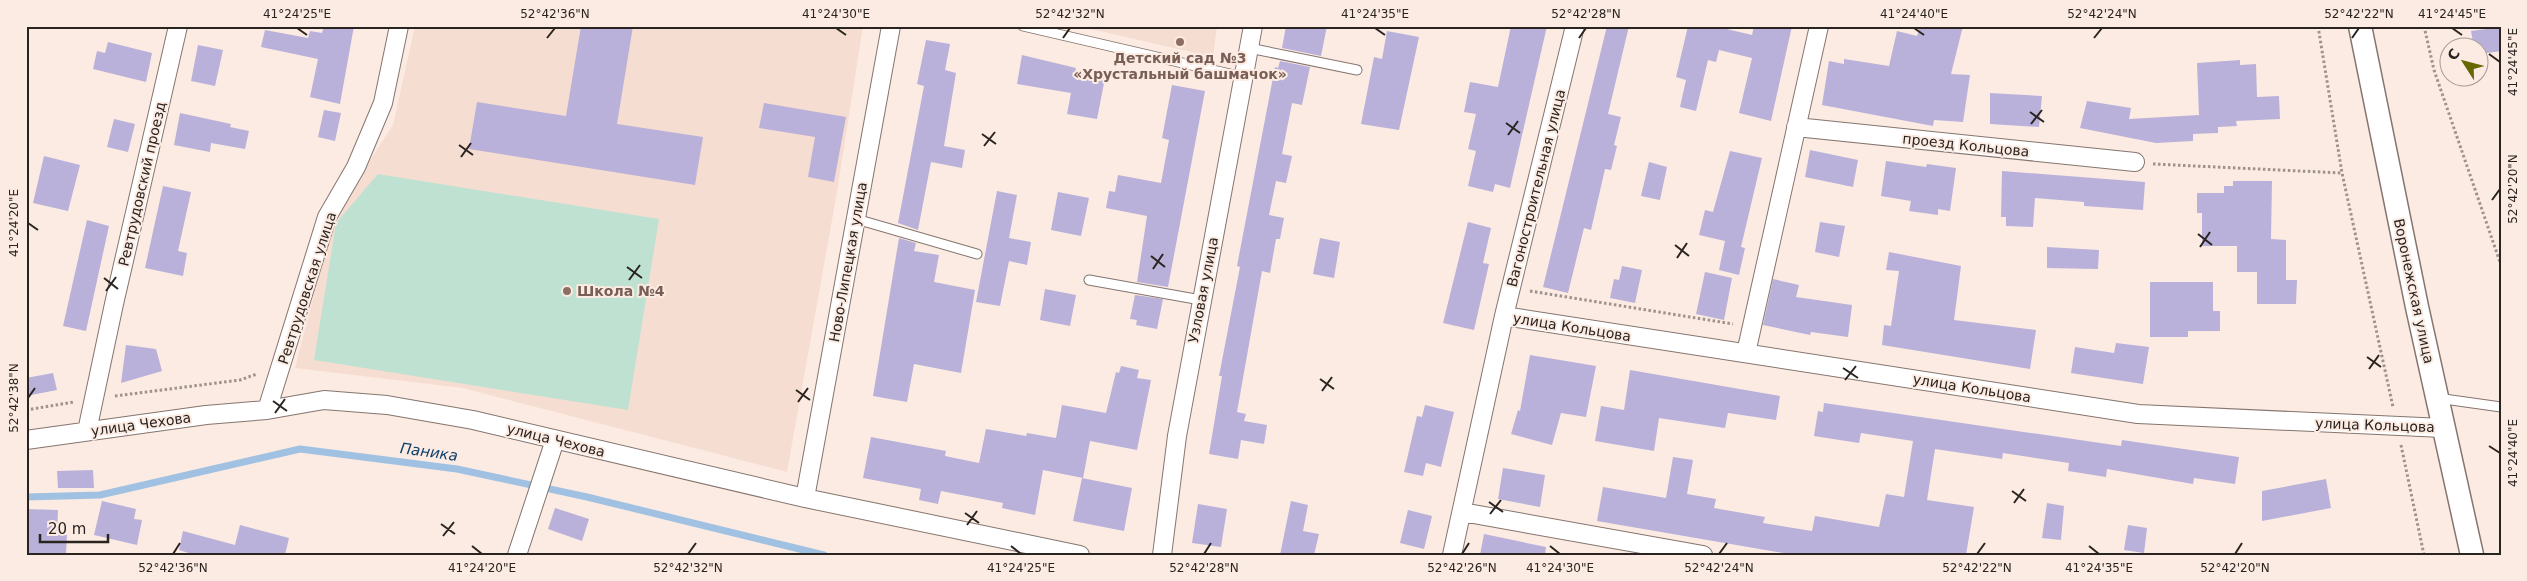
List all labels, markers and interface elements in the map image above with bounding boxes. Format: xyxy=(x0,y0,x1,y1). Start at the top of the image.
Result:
text: 41°24'25"E xyxy=(263,7,331,21)
text: 52°42'36"N xyxy=(520,7,590,21)
text: 41°24'30"E xyxy=(802,7,870,21)
text: 52°42'32"N xyxy=(1035,7,1105,21)
text: 41°24'35"E xyxy=(1341,7,1409,21)
text: 52°42'28"N xyxy=(1551,7,1621,21)
text: 41°24'40"E xyxy=(1880,7,1948,21)
text: 52°42'24"N xyxy=(2067,7,2137,21)
text: 52°42'22"N xyxy=(2324,7,2394,21)
text: 41°24'45"E xyxy=(2418,7,2486,21)
text: 41°24'45"E xyxy=(2506,28,2520,96)
marker: Детский сад №3 «Хрустальный башмачок» xyxy=(1174,36,1186,48)
north arrow xyxy=(2440,38,2490,88)
text: С xyxy=(2444,45,2463,63)
place label: Детский сад №3 «Хрустальный башмачок» xyxy=(1073,50,1287,82)
street label: Вагоностроительная улица xyxy=(1504,87,1568,289)
street label: Ревтрудовский проезд xyxy=(115,100,169,268)
street label: проезд Кольцова xyxy=(1902,130,2030,160)
text: 52°42'20"N xyxy=(2506,154,2520,224)
street label: Ново-Липецкая улица xyxy=(826,181,870,343)
text: 41°24'20"E xyxy=(7,189,21,257)
street label: Ревтрудовская улица xyxy=(275,210,339,366)
street label: Воронежская улица xyxy=(2391,217,2437,365)
street label: Узловая улица xyxy=(1185,236,1221,344)
place label: Школа №4 xyxy=(577,283,665,299)
marker: Школа №4 xyxy=(561,285,573,297)
street label: улица Кольцова xyxy=(1512,310,1632,344)
text: 52°42'38"N xyxy=(7,363,21,433)
street label: улица Кольцова xyxy=(1912,371,2032,405)
street label: улица Чехова xyxy=(90,409,192,439)
street label: улица Кольцова xyxy=(2315,415,2435,435)
text: 41°24'40"E xyxy=(2506,419,2520,487)
street label: улица Чехова xyxy=(505,420,607,460)
water label: Паника xyxy=(399,439,459,465)
scale bar xyxy=(40,511,108,543)
text: 20 m xyxy=(48,520,86,538)
text: 52°42'36"N xyxy=(138,561,208,575)
text: 41°24'20"E xyxy=(448,561,516,575)
text: 52°42'32"N xyxy=(653,561,723,575)
text: 41°24'25"E xyxy=(987,561,1055,575)
text: 52°42'28"N xyxy=(1169,561,1239,575)
text: 52°42'26"N xyxy=(1427,561,1497,575)
text: 41°24'30"E xyxy=(1526,561,1594,575)
text: 52°42'24"N xyxy=(1684,561,1754,575)
text: 52°42'22"N xyxy=(1942,561,2012,575)
text: 41°24'35"E xyxy=(2065,561,2133,575)
text: 52°42'20"N xyxy=(2200,561,2270,575)

